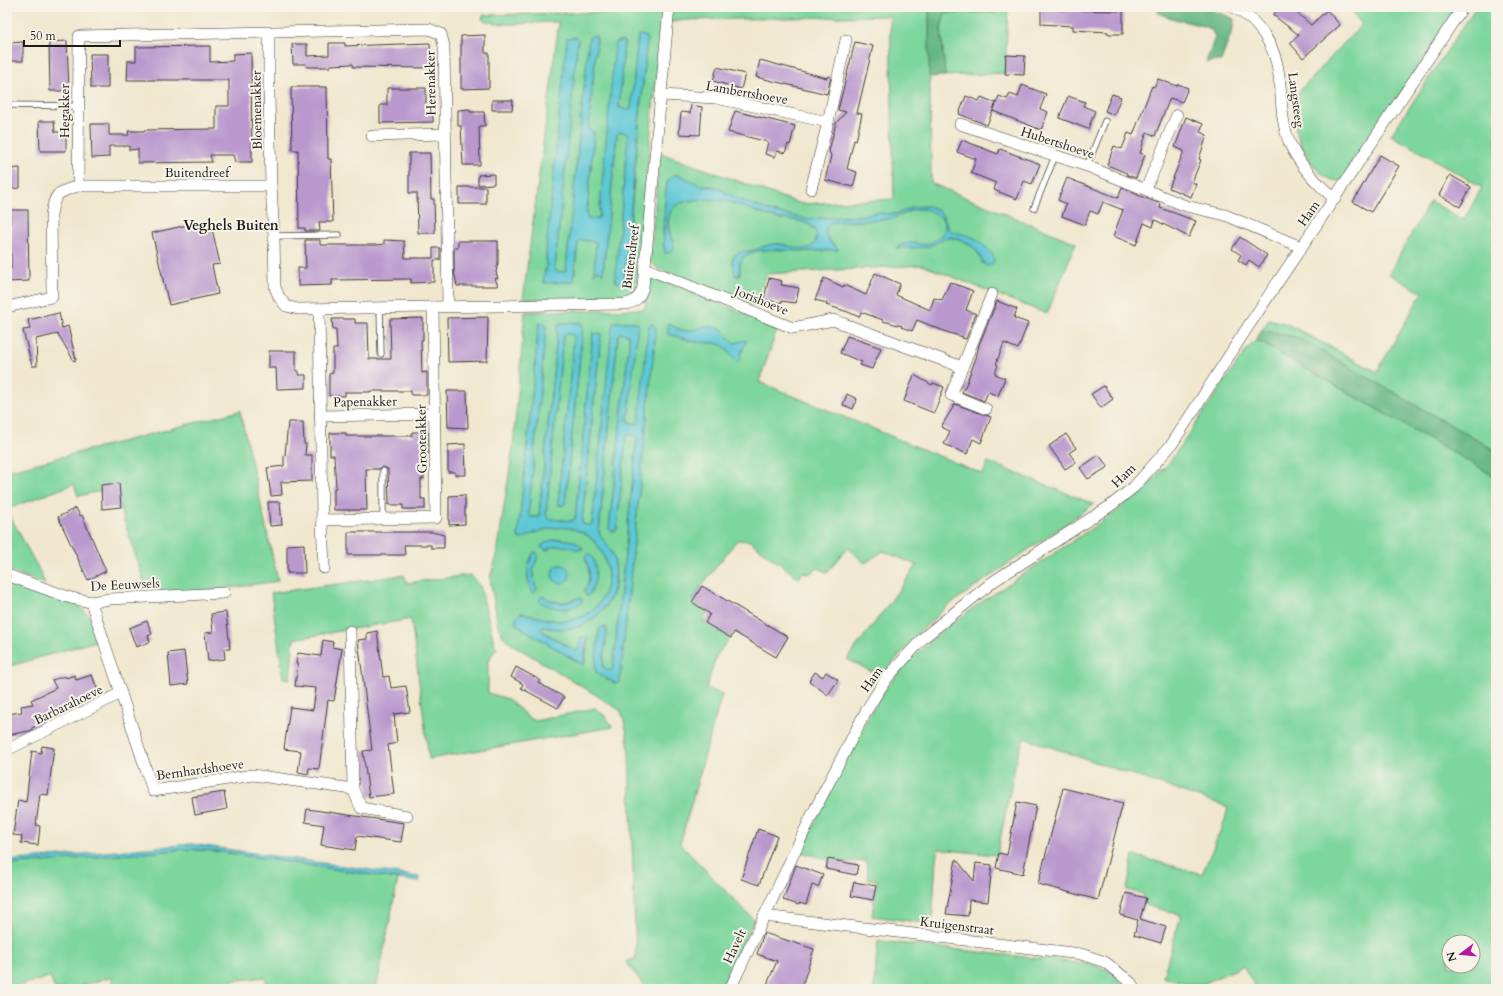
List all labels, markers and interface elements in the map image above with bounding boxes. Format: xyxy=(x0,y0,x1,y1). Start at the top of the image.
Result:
scale bar xyxy=(24,22,120,48)
text: 50 m xyxy=(30,28,57,44)
street label: Herenakker xyxy=(421,50,441,116)
street label: Bloemenakker xyxy=(247,70,267,150)
street label: Langsteeg xyxy=(1283,71,1309,130)
street label: Lambertshoeve xyxy=(704,77,789,109)
street label: Hegakker xyxy=(56,84,74,138)
street label: Hubertshoeve xyxy=(1018,123,1097,163)
street label: Buitendreef xyxy=(165,164,231,182)
street label: Ham xyxy=(1294,197,1324,230)
district label: Veghels Buiten xyxy=(183,216,279,235)
street label: Buitendreef xyxy=(618,222,644,290)
street label: Jorishoeve xyxy=(730,281,791,320)
street label: Papenakker xyxy=(333,392,397,412)
street label: Grooteakker xyxy=(412,404,432,474)
street label: Ham xyxy=(1108,460,1140,492)
street label: De Eeuwsels xyxy=(90,574,160,596)
street label: Ham xyxy=(857,663,887,696)
street label: Barbarahoeve xyxy=(31,680,106,729)
street label: Bernhardshoeve xyxy=(155,755,245,785)
street label: Kruigenstraat xyxy=(919,913,995,939)
street label: Havelt xyxy=(719,926,751,967)
north arrow xyxy=(1441,934,1481,974)
text: N xyxy=(1443,950,1460,963)

